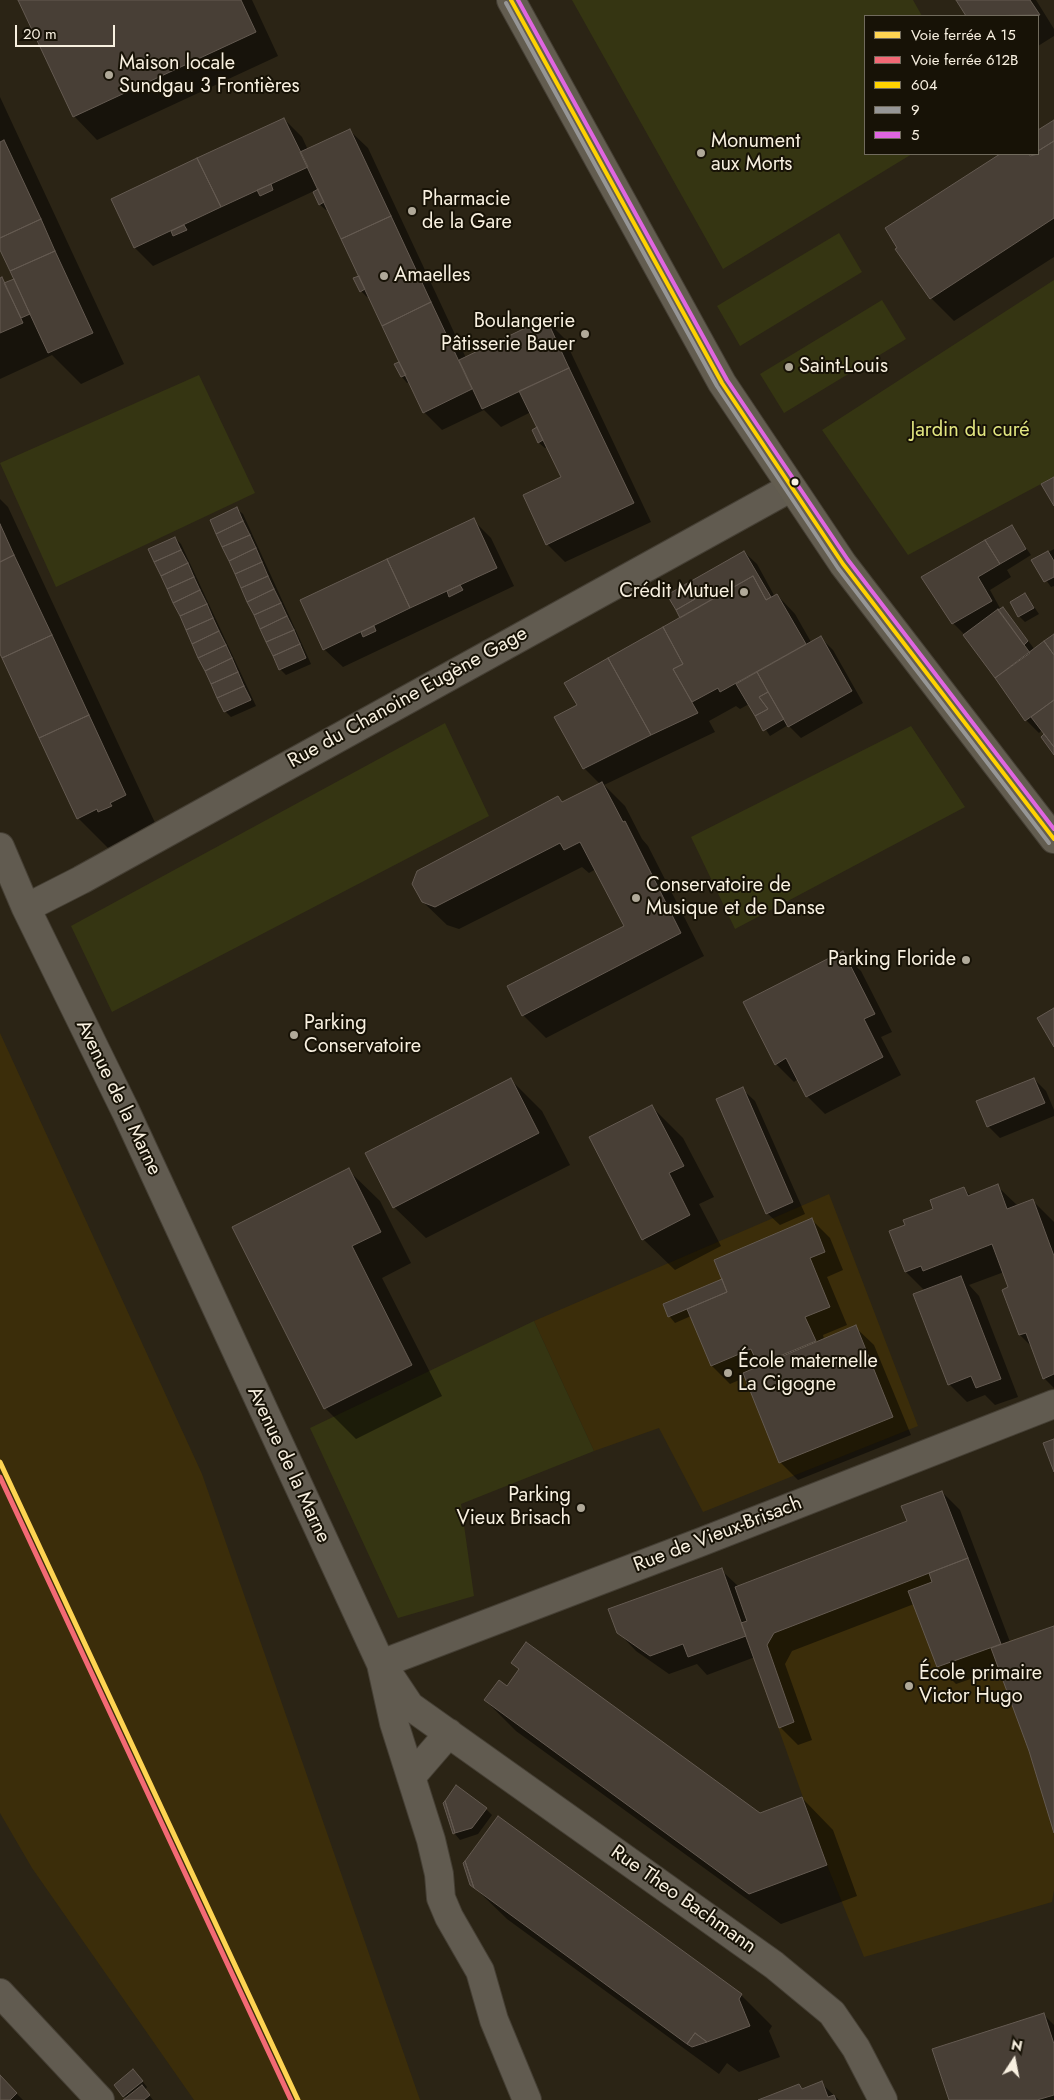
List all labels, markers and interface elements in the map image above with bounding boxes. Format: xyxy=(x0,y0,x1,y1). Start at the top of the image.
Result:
scale bar xyxy=(18,15,118,47)
legend xyxy=(864,15,1039,155)
text: 20 m xyxy=(23,23,57,45)
text: Voie ferrée A 15 xyxy=(911,24,1016,46)
text: Voie ferrée 612B xyxy=(911,49,1018,71)
place label: Maison locale Sundgau 3 Frontières xyxy=(119,52,300,99)
marker: Maison locale Sundgau 3 Frontières xyxy=(103,69,115,81)
text: 604 xyxy=(911,74,937,96)
text: 9 xyxy=(911,99,920,121)
text: 5 xyxy=(911,124,919,146)
place label: Monument aux Morts xyxy=(711,130,800,177)
marker: Monument aux Morts xyxy=(695,147,707,159)
place label: Pharmacie de la Gare xyxy=(422,188,512,235)
marker: Pharmacie de la Gare xyxy=(406,205,418,217)
place label: Amaelles xyxy=(394,264,470,288)
marker: Amaelles xyxy=(378,270,390,282)
place label: Boulangerie Pâtisserie Bauer xyxy=(441,310,575,357)
marker: Boulangerie Pâtisserie Bauer xyxy=(579,328,591,340)
place label: Saint-Louis xyxy=(799,355,888,379)
marker: Saint-Louis xyxy=(783,361,795,373)
park label: Jardin du curé xyxy=(910,419,1030,443)
unlabelled marker xyxy=(790,477,800,487)
place label: Crédit Mutuel xyxy=(619,580,734,604)
marker: Crédit Mutuel xyxy=(738,586,750,598)
street label: Rue du Chanoine Eugène Gage xyxy=(284,622,532,774)
place label: Conservatoire de Musique et de Danse xyxy=(646,874,825,921)
marker: Conservatoire de Musique et de Danse xyxy=(630,892,642,904)
place label: Parking Floride xyxy=(828,948,956,972)
marker: Parking Floride xyxy=(960,954,972,966)
place label: Parking Conservatoire xyxy=(304,1012,421,1059)
street label: Avenue de la Marne xyxy=(70,1016,166,1180)
marker: Parking Conservatoire xyxy=(288,1029,300,1041)
place label: École maternelle La Cigogne xyxy=(738,1350,878,1397)
marker: École maternelle La Cigogne xyxy=(722,1367,734,1379)
street label: Avenue de la Marne xyxy=(241,1383,335,1547)
place label: Parking Vieux Brisach xyxy=(456,1484,571,1531)
street label: Rue de Vieux-Brisach xyxy=(630,1492,806,1578)
marker: Parking Vieux Brisach xyxy=(575,1502,587,1514)
place label: École primaire Victor Hugo xyxy=(919,1662,1042,1709)
marker: École primaire Victor Hugo xyxy=(903,1680,915,1692)
street label: Rue Theo Bachmann xyxy=(606,1841,760,1959)
text: N xyxy=(1009,2034,1024,2056)
north arrow xyxy=(989,2035,1039,2085)

